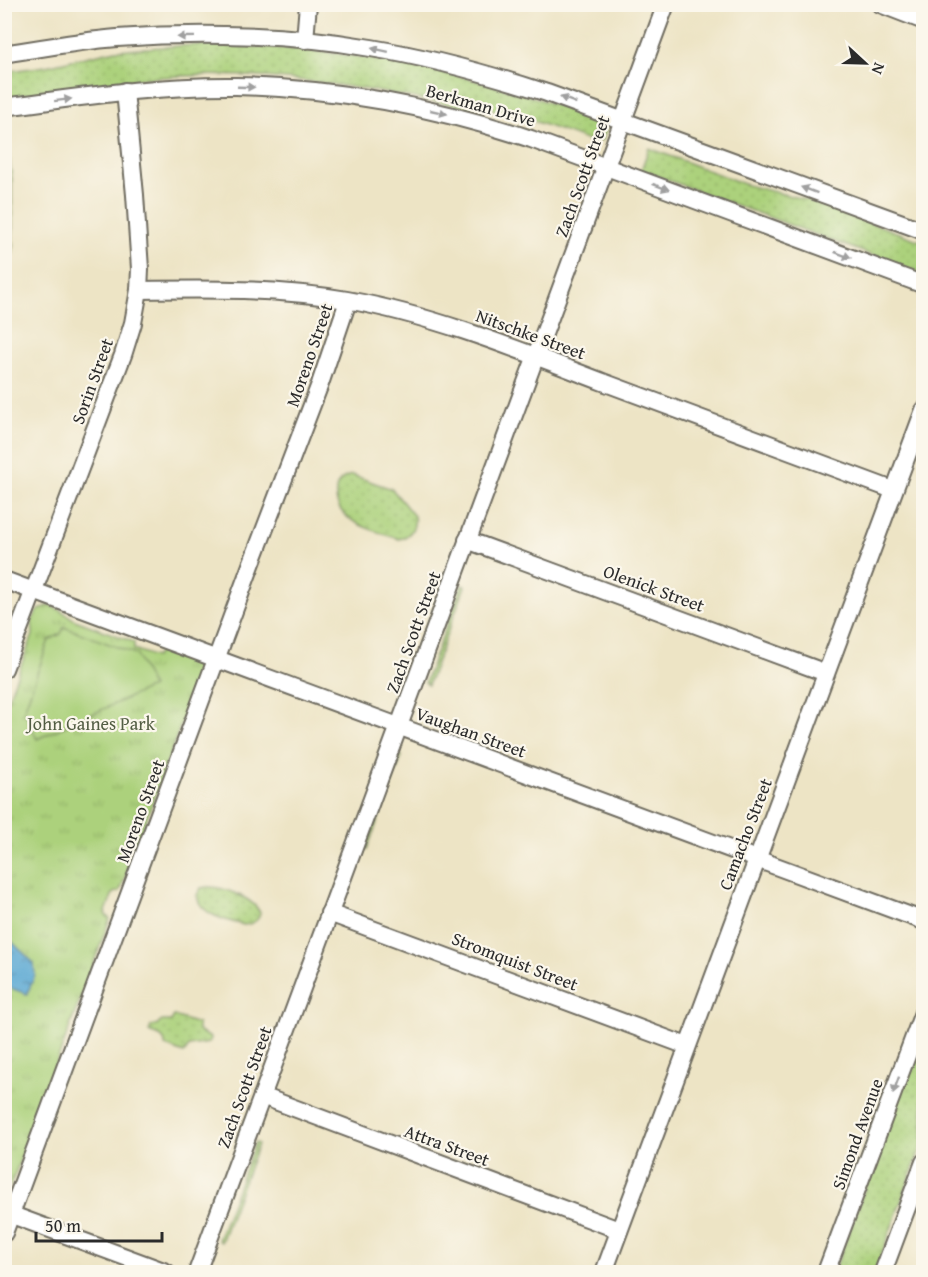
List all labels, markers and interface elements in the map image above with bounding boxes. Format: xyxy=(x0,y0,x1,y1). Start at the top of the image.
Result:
one-way arrow xyxy=(176,32,195,41)
north arrow xyxy=(835,33,895,93)
one-way arrow xyxy=(371,44,389,54)
text: N xyxy=(866,59,892,78)
street label: Berkman Drive xyxy=(423,76,539,134)
one-way arrow xyxy=(237,82,256,91)
one-way arrow xyxy=(53,95,72,104)
one-way arrow xyxy=(559,95,577,105)
one-way arrow xyxy=(430,108,448,118)
street label: Zach Scott Street xyxy=(547,111,617,241)
one-way arrow xyxy=(652,182,670,192)
one-way arrow xyxy=(800,184,818,194)
one-way arrow xyxy=(834,251,852,261)
street label: Moreno Street xyxy=(279,299,340,411)
street label: Nitschke Street xyxy=(472,302,590,367)
street label: Sorin Street xyxy=(64,333,120,428)
street label: Olenick Street xyxy=(600,557,709,619)
street label: Zach Scott Street xyxy=(378,567,448,697)
street label: Vaughan Street xyxy=(412,699,531,765)
park label: John Gaines Park xyxy=(25,710,156,737)
street label: Moreno Street xyxy=(109,755,171,867)
street label: Camacho Street xyxy=(711,773,779,894)
street label: Stromquist Street xyxy=(448,924,583,998)
street label: Zach Scott Street xyxy=(209,1022,279,1152)
street label: Simond Avenue xyxy=(824,1075,890,1193)
one-way arrow xyxy=(890,1076,900,1094)
street label: Attra Street xyxy=(401,1117,494,1173)
scale bar xyxy=(36,1205,162,1243)
text: 50 m xyxy=(45,1212,81,1239)

